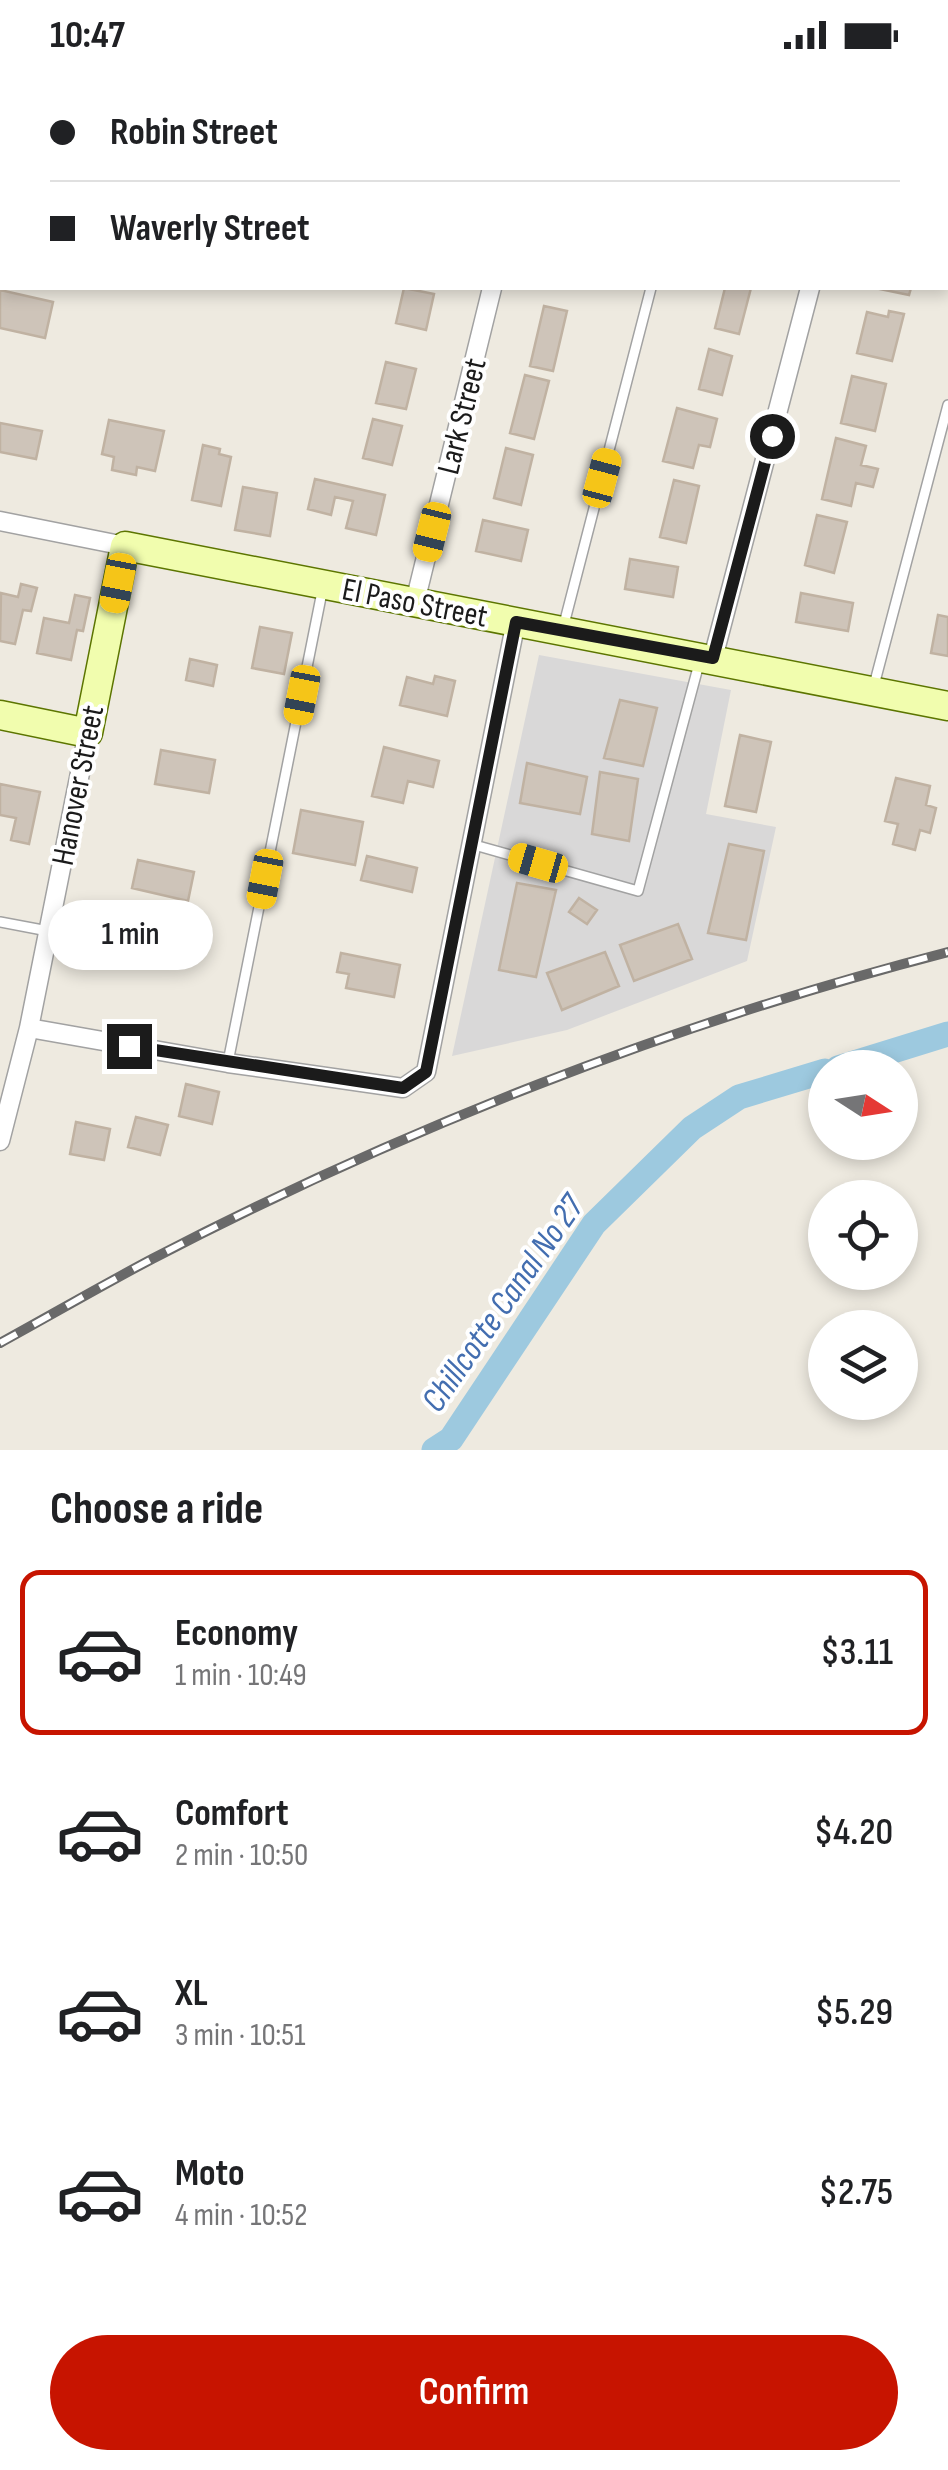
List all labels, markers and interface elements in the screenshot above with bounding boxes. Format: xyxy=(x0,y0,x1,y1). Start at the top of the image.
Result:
text: 10:47 xyxy=(50,13,125,58)
text: Robin Street xyxy=(110,110,278,155)
text: Waverly Street xyxy=(110,206,310,251)
street label: Lark Street xyxy=(429,354,496,478)
route start xyxy=(750,414,795,459)
car xyxy=(580,445,624,511)
car xyxy=(410,499,454,565)
car xyxy=(98,551,138,615)
street label: El Paso Street xyxy=(339,570,491,637)
car xyxy=(282,663,322,727)
street label: Hanover Street xyxy=(44,702,113,869)
car xyxy=(505,840,571,886)
car xyxy=(245,847,285,911)
callout: 1 min xyxy=(46,901,212,971)
text: 1 min xyxy=(101,915,160,954)
route end xyxy=(107,1024,152,1069)
north arrow xyxy=(808,1050,918,1160)
map controls xyxy=(808,1050,918,1420)
button: locate xyxy=(808,1180,918,1290)
water label: Chillcotte Canal No 27 xyxy=(413,1185,595,1420)
button: layers xyxy=(808,1310,918,1420)
text: Choose a ride xyxy=(50,1482,263,1537)
icon: car xyxy=(55,1608,145,1698)
text: Economy xyxy=(175,1611,298,1656)
text: $3.11 xyxy=(820,1630,893,1675)
text: 1 min · 10:49 xyxy=(175,1656,307,1695)
icon: car xyxy=(55,1788,145,1878)
text: Comfort xyxy=(175,1791,289,1836)
text: $4.20 xyxy=(814,1810,893,1855)
text: 2 min · 10:50 xyxy=(175,1836,308,1875)
icon: car xyxy=(55,1968,145,2058)
text: XL xyxy=(175,1971,208,2016)
text: $5.29 xyxy=(815,1990,893,2035)
text: 3 min · 10:51 xyxy=(175,2016,305,2055)
icon: car xyxy=(55,2148,145,2238)
text: Moto xyxy=(175,2151,245,2196)
text: $2.75 xyxy=(819,2170,893,2215)
text: 4 min · 10:52 xyxy=(175,2196,307,2235)
button: Confirm xyxy=(50,2335,898,2450)

